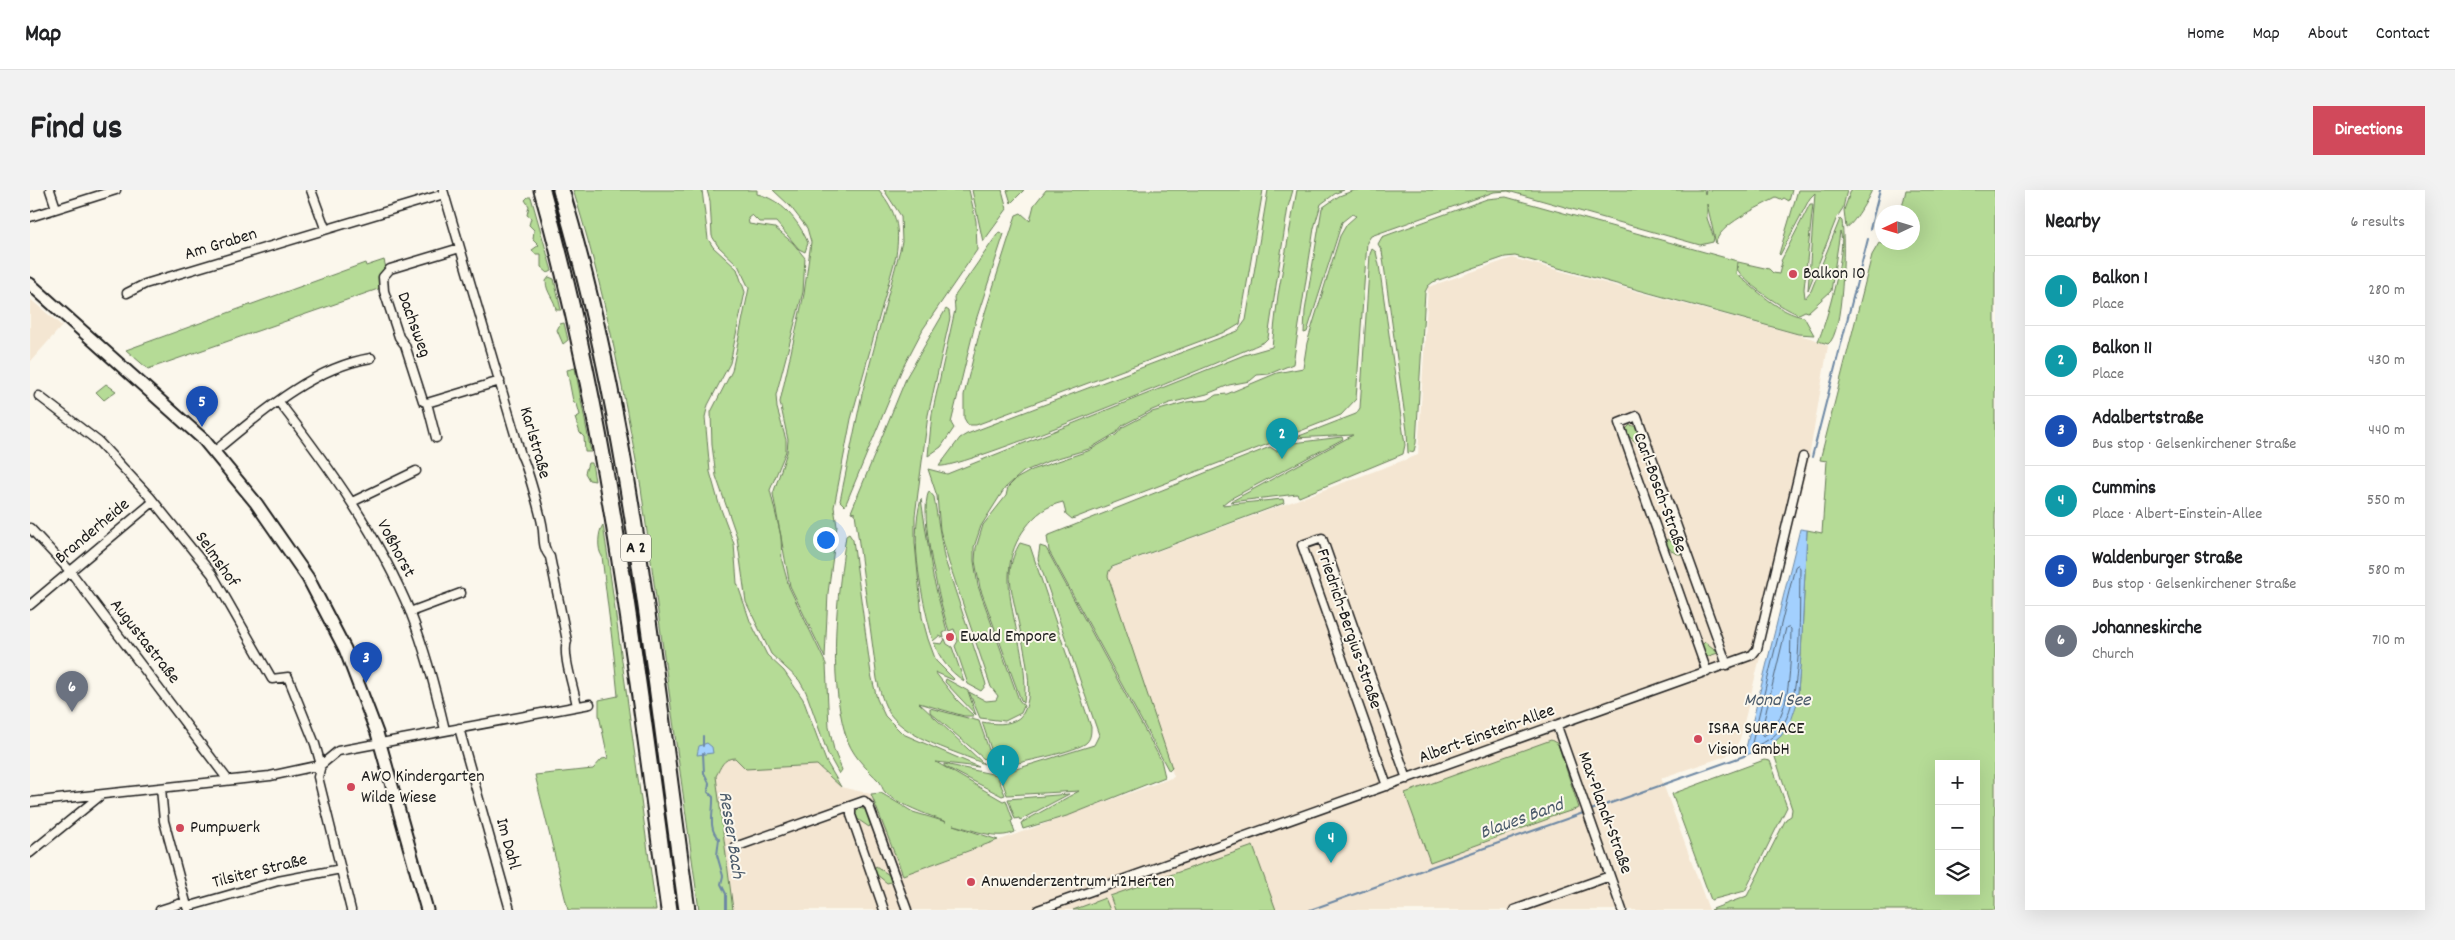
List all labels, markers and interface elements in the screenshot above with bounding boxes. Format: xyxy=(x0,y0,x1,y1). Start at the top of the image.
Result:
text: Map xyxy=(25,18,61,52)
text: Home xyxy=(2187,22,2224,47)
text: Map xyxy=(2252,22,2280,47)
text: About xyxy=(2308,22,2348,47)
text: Contact xyxy=(2376,22,2430,47)
text: Find us xyxy=(30,105,122,155)
button: Directions xyxy=(2313,106,2425,155)
north arrow xyxy=(1875,205,1920,250)
text: Nearby xyxy=(2045,208,2100,238)
text: 6 results xyxy=(2350,211,2405,234)
street label: Am Graben xyxy=(182,222,260,268)
place label: Balkon 10 xyxy=(1803,262,1866,287)
text: Balkon 1 xyxy=(2092,266,2148,293)
marker: Balkon 10 xyxy=(1787,268,1799,280)
text: 1 xyxy=(2059,279,2063,302)
text: 280 m xyxy=(2368,279,2405,302)
street label: Dachsweg xyxy=(390,289,436,361)
text: Place xyxy=(2092,293,2124,316)
text: Balkon 11 xyxy=(2092,336,2152,363)
text: 2 xyxy=(2058,349,2065,372)
text: 430 m xyxy=(2368,349,2405,372)
text: Place xyxy=(2092,363,2124,386)
pin: 5 xyxy=(186,386,218,427)
street label: Karlstraße xyxy=(512,404,556,482)
text: Adalbertstraße xyxy=(2092,406,2204,433)
pin: 2 xyxy=(1266,418,1298,459)
text: 3 xyxy=(2057,419,2065,442)
text: 440 m xyxy=(2368,419,2405,442)
street label: Carl-Bosch-Straße xyxy=(1626,429,1692,557)
text: Bus stop · Gelsenkirchener Straße xyxy=(2092,433,2296,456)
text: Cummins xyxy=(2092,476,2156,503)
text: 4 xyxy=(2058,489,2064,512)
text: 550 m xyxy=(2367,489,2405,512)
street label: Branderheide xyxy=(50,493,136,571)
text: Place · Albert-Einstein-Allee xyxy=(2092,503,2262,526)
street label: Voßhorst xyxy=(369,516,421,583)
street label: Selmshof xyxy=(188,527,245,593)
your location xyxy=(813,527,839,553)
road number: A 2 xyxy=(621,534,651,562)
street label: Friedrich-Bergius-Straße xyxy=(1309,546,1387,713)
text: Waldenburger Straße xyxy=(2092,546,2243,573)
text: 5 xyxy=(2057,559,2065,582)
text: 580 m xyxy=(2368,559,2405,582)
text: Bus stop · Gelsenkirchener Straße xyxy=(2092,573,2296,596)
street label: Augustastraße xyxy=(103,594,185,690)
text: Johanneskirche xyxy=(2092,616,2202,643)
place label: Ewald Empore xyxy=(960,625,1057,650)
text: 6 xyxy=(2057,629,2065,652)
text: 710 m xyxy=(2372,629,2405,652)
marker: Ewald Empore xyxy=(944,631,956,643)
pin: 3 xyxy=(350,642,382,683)
text: Church xyxy=(2092,643,2134,666)
pin: 6 xyxy=(56,671,88,712)
water label: Mond See xyxy=(1744,688,1812,715)
street label: Albert-Einstein-Allee xyxy=(1415,699,1559,771)
place label: ISRA SURFACE Vision GmbH xyxy=(1708,717,1805,763)
marker: ISRA SURFACE Vision GmbH xyxy=(1692,733,1704,745)
pin: 1 xyxy=(987,745,1019,786)
street label: Max-Planck-Straße xyxy=(1570,749,1638,877)
map controls xyxy=(1935,760,1980,895)
button: + xyxy=(1935,760,1980,805)
place label: AWO Kindergarten Wilde Wiese xyxy=(361,765,484,811)
marker: AWO Kindergarten Wilde Wiese xyxy=(345,781,357,793)
water label: Resser Bach xyxy=(710,790,750,882)
water label: Blaues Band xyxy=(1477,792,1569,848)
button: − xyxy=(1935,805,1980,850)
street label: Im Dahl xyxy=(488,815,526,873)
place label: Pumpwerk xyxy=(190,816,260,841)
marker: Pumpwerk xyxy=(174,822,186,834)
pin: 4 xyxy=(1315,822,1347,863)
street label: Tilsiter Straße xyxy=(210,848,310,896)
button: layers xyxy=(1935,850,1980,895)
place label: Anwenderzentrum H2Herten xyxy=(981,870,1174,895)
marker: Anwenderzentrum H2Herten xyxy=(965,876,977,888)

